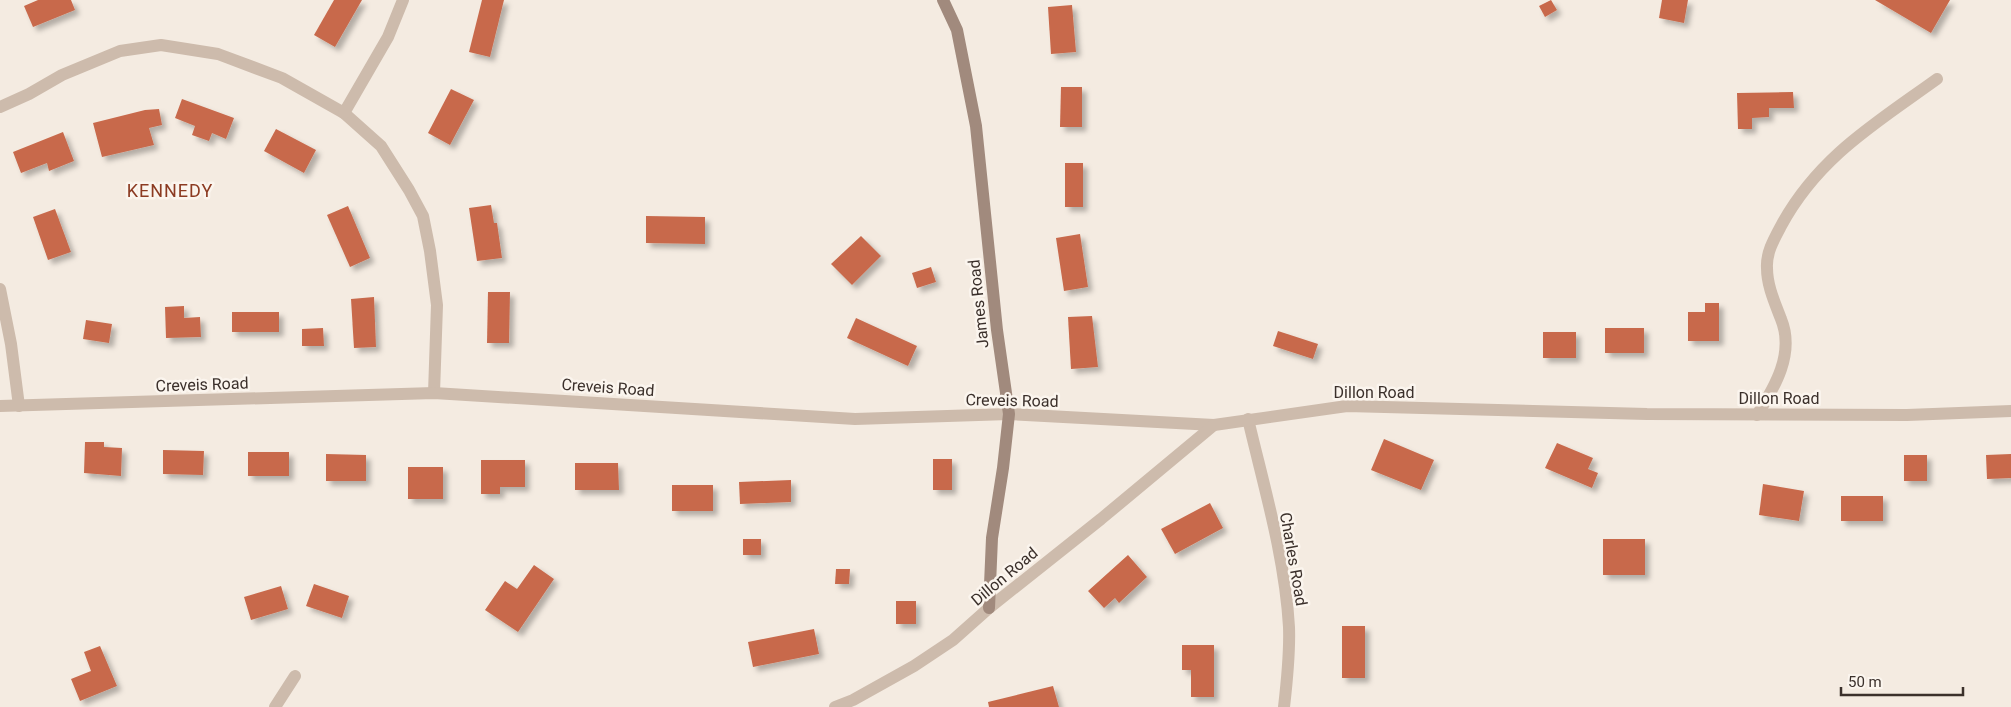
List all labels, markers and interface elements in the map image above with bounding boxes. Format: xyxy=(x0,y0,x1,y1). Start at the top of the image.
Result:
district label: KENNEDY xyxy=(127,180,213,201)
street label: James Road xyxy=(964,259,993,349)
street label: Creveis Road xyxy=(155,373,249,396)
street label: Creveis Road xyxy=(561,375,655,400)
street label: Dillon Road xyxy=(1334,383,1414,402)
street label: Dillon Road xyxy=(1739,389,1819,408)
street label: Creveis Road xyxy=(965,390,1059,411)
street label: Charles Road xyxy=(1276,511,1311,607)
street label: Dillon Road xyxy=(967,543,1041,610)
scale bar xyxy=(1841,664,1964,696)
text: 50 m xyxy=(1848,673,1882,691)

